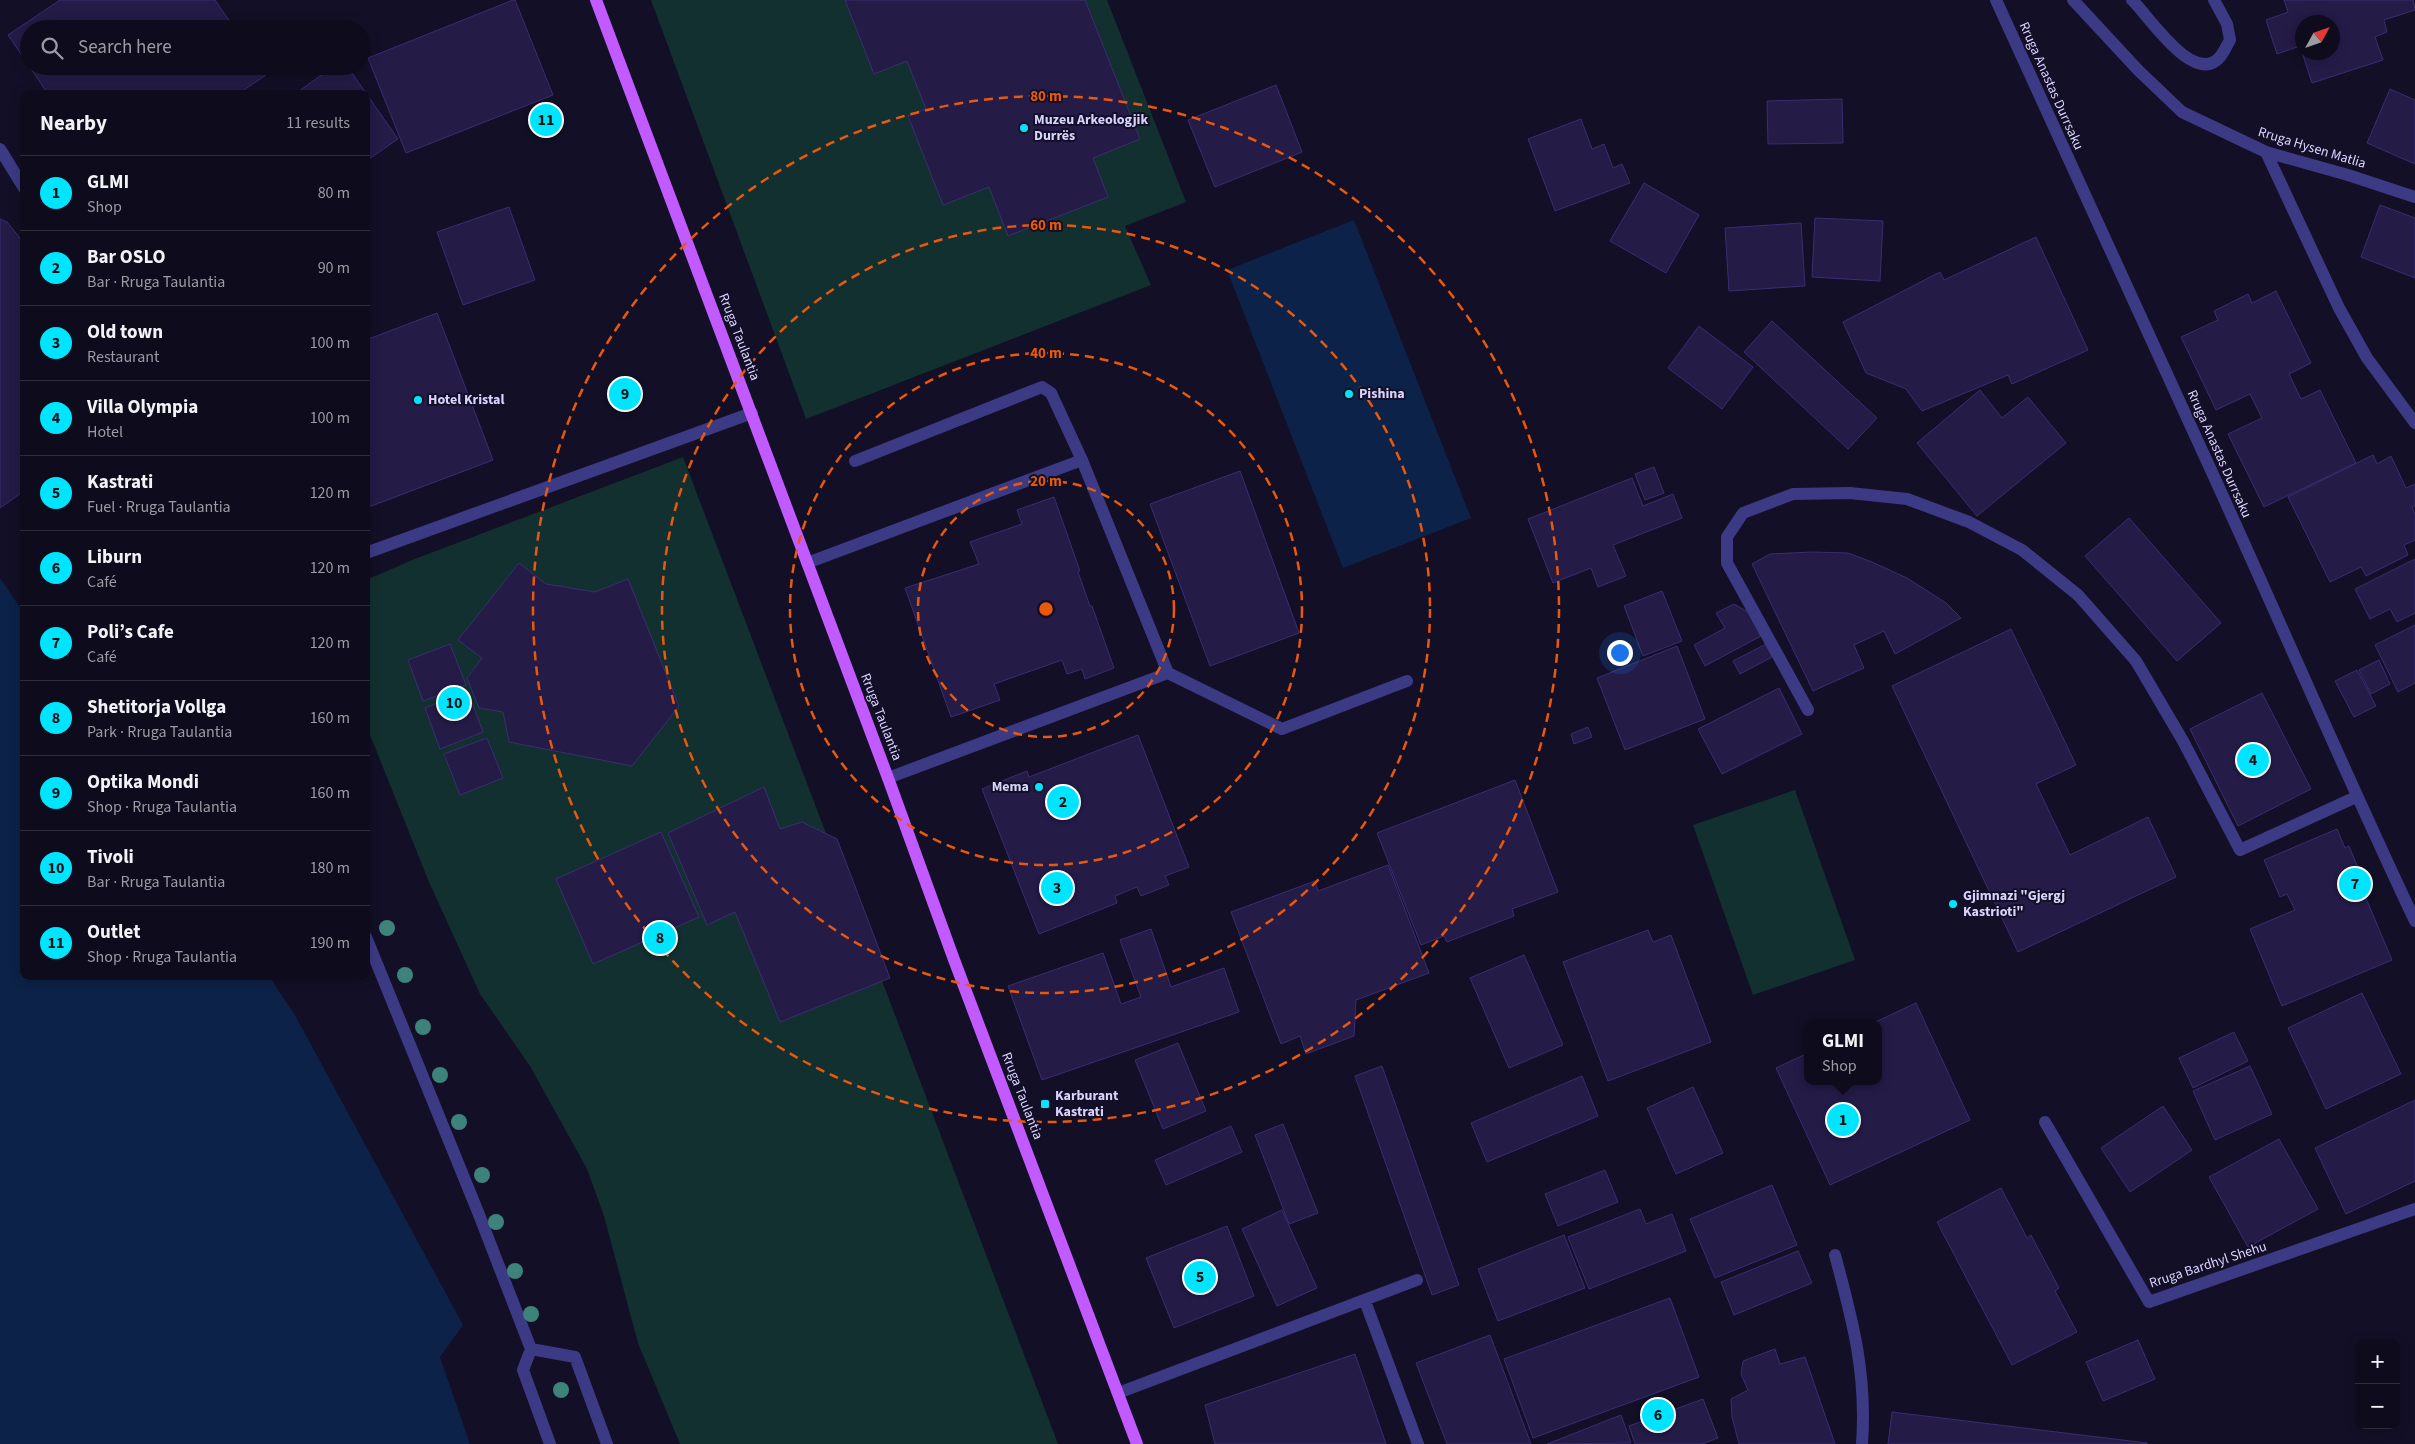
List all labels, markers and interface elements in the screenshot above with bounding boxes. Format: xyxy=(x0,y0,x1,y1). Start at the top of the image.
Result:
north arrow xyxy=(2295,15,2340,60)
street label: Rruga Anastas Durrsaku xyxy=(2014,19,2088,153)
search box xyxy=(20,20,370,75)
icon: search xyxy=(38,34,66,62)
text: Search here xyxy=(78,34,172,61)
text: 80 m xyxy=(1030,86,1062,107)
pin: 11 xyxy=(530,101,562,139)
text: Nearby xyxy=(40,108,107,138)
place label: Muzeu Arkeologjik Durrës xyxy=(1034,110,1148,146)
text: 11 results xyxy=(286,112,350,134)
marker: Muzeu Arkeologjik Durrës xyxy=(1018,122,1030,134)
street label: Rruga Hysen Matlia xyxy=(2256,122,2368,174)
text: GLMI xyxy=(87,169,129,196)
text: 1 xyxy=(52,182,60,204)
text: 80 m xyxy=(318,182,350,204)
text: Shop xyxy=(87,196,122,218)
text: 60 m xyxy=(1030,215,1062,236)
text: Bar OSLO xyxy=(87,244,166,271)
text: 2 xyxy=(52,257,60,279)
text: 90 m xyxy=(318,257,350,279)
text: Bar · Rruga Taulantia xyxy=(87,271,225,293)
street label: Rruga Taulantia xyxy=(713,291,765,383)
text: Old town xyxy=(87,319,163,346)
text: 3 xyxy=(52,332,60,354)
text: 100 m xyxy=(310,332,350,354)
text: 40 m xyxy=(1030,343,1062,364)
text: Restaurant xyxy=(87,346,160,368)
pin: 9 xyxy=(609,375,641,413)
place label: Pishina xyxy=(1359,384,1405,404)
street label: Rruga Anastas Durrsaku xyxy=(2182,387,2256,521)
marker: Pishina xyxy=(1343,388,1355,400)
place label: Hotel Kristal xyxy=(428,390,504,410)
text: Villa Olympia xyxy=(87,394,198,421)
marker: Hotel Kristal xyxy=(412,394,424,406)
text: 4 xyxy=(52,407,60,429)
text: 100 m xyxy=(310,407,350,429)
text: Hotel xyxy=(87,421,123,443)
text: Kastrati xyxy=(87,469,153,496)
text: 20 m xyxy=(1030,471,1062,492)
text: 5 xyxy=(52,482,60,504)
text: 120 m xyxy=(310,482,350,504)
text: Fuel · Rruga Taulantia xyxy=(87,496,231,518)
text: Liburn xyxy=(87,544,142,571)
text: 6 xyxy=(52,557,60,579)
text: 120 m xyxy=(310,557,350,579)
text: Café xyxy=(87,571,117,593)
centre of rings xyxy=(1037,600,1055,618)
text: Poli’s Cafe xyxy=(87,619,174,646)
text: 7 xyxy=(52,632,60,654)
text: 120 m xyxy=(310,632,350,654)
your location xyxy=(1607,640,1633,666)
text: Café xyxy=(87,646,117,668)
street label: Rruga Taulantia xyxy=(855,671,907,763)
pin: 10 xyxy=(438,684,470,722)
text: Shetitorja Vollga xyxy=(87,694,226,721)
text: 8 xyxy=(52,707,60,729)
text: 160 m xyxy=(310,707,350,729)
text: Park · Rruga Taulantia xyxy=(87,721,232,743)
pin: 4 xyxy=(2237,741,2269,779)
text: Optika Mondi xyxy=(87,769,199,796)
place label: Mema xyxy=(992,777,1029,797)
marker: Mema xyxy=(1033,781,1045,793)
text: 9 xyxy=(52,782,60,804)
text: 160 m xyxy=(310,782,350,804)
pin: 2 xyxy=(1047,783,1079,821)
text: Shop · Rruga Taulantia xyxy=(87,796,237,818)
text: Tivoli xyxy=(87,844,134,871)
text: 10 xyxy=(48,857,64,879)
text: 180 m xyxy=(310,857,350,879)
pin: 7 xyxy=(2339,865,2371,903)
pin: 3 xyxy=(1041,869,1073,907)
text: Bar · Rruga Taulantia xyxy=(87,871,225,893)
place label: Gjimnazi "Gjergj Kastrioti" xyxy=(1963,886,2065,922)
marker: Gjimnazi "Gjergj Kastrioti" xyxy=(1947,898,1959,910)
text: Outlet xyxy=(87,919,140,946)
pin: 8 xyxy=(644,919,676,957)
text: 11 xyxy=(48,932,64,954)
text: 190 m xyxy=(310,932,350,954)
text: Shop · Rruga Taulantia xyxy=(87,946,237,968)
popup xyxy=(1804,1020,1882,1085)
text: GLMI xyxy=(1822,1028,1864,1055)
street label: Rruga Taulantia xyxy=(996,1050,1048,1142)
text: Shop xyxy=(1822,1055,1857,1077)
place label: Karburant Kastrati xyxy=(1055,1086,1119,1122)
marker: Karburant Kastrati xyxy=(1039,1098,1051,1110)
pin: 1 xyxy=(1827,1101,1859,1139)
street label: Rruga Bardhyl Shehu xyxy=(2147,1237,2269,1293)
pin: 5 xyxy=(1184,1258,1216,1296)
map controls xyxy=(2355,1339,2400,1429)
button: + xyxy=(2355,1339,2400,1384)
button: − xyxy=(2355,1384,2400,1429)
pin: 6 xyxy=(1642,1396,1674,1434)

